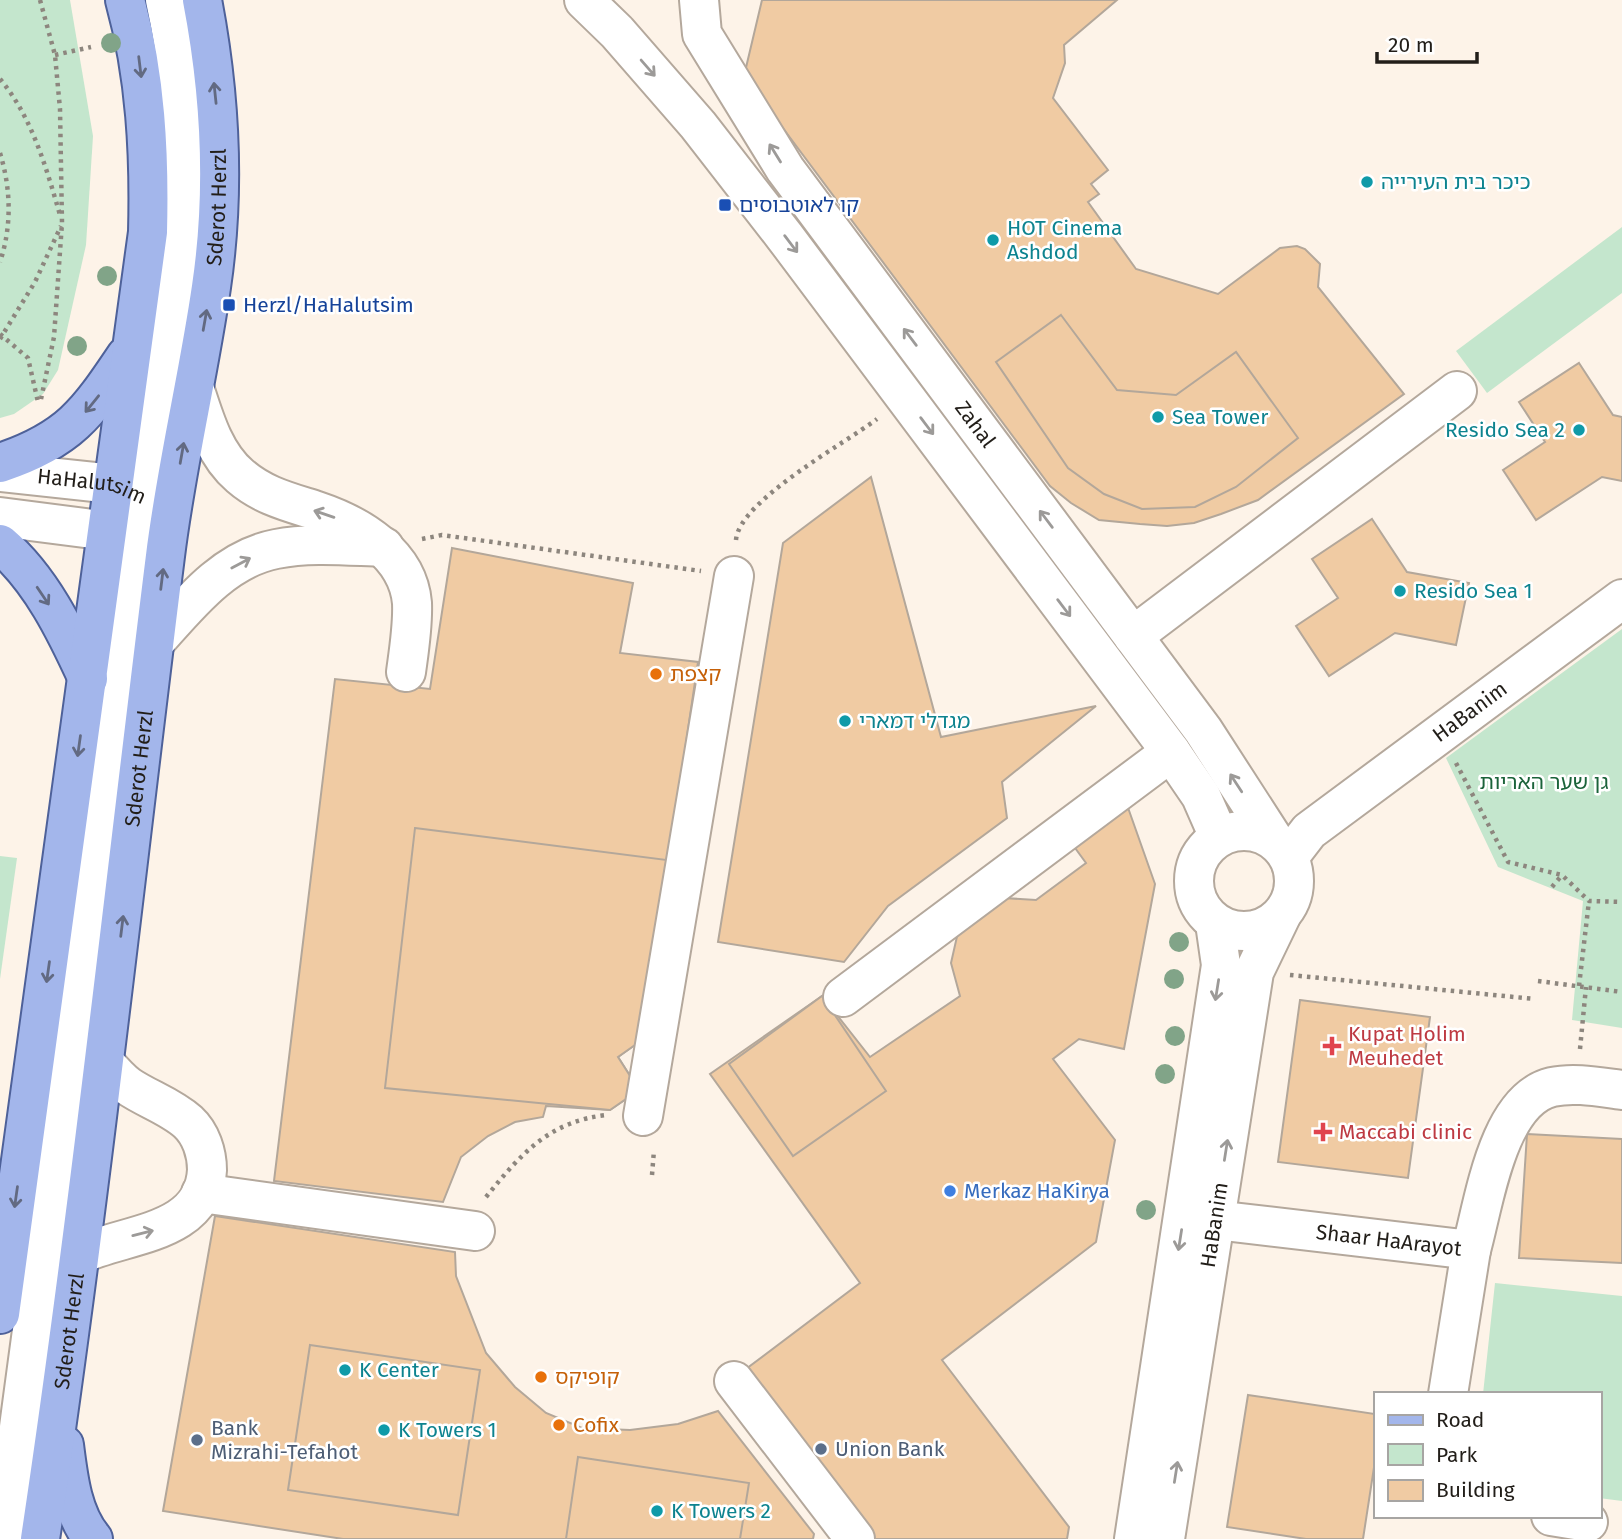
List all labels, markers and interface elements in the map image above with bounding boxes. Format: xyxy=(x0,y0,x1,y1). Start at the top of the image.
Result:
scale bar xyxy=(1377,21,1477,65)
text: 20 m xyxy=(1388,32,1434,58)
one-way arrow xyxy=(133,55,146,77)
one-way arrow xyxy=(640,58,656,76)
one-way arrow xyxy=(208,82,221,105)
one-way arrow xyxy=(768,144,782,164)
street label: Sderot Herzl xyxy=(201,148,232,267)
place label: כיכר בית העירייה xyxy=(1381,169,1530,195)
marker: כיכר בית העירייה xyxy=(1359,174,1375,190)
place label: קו לאוטבוסים xyxy=(739,192,859,218)
marker: קו לאוטבוסים xyxy=(717,197,733,213)
place label: HOT Cinema Ashdod xyxy=(1007,215,1122,265)
marker: HOT Cinema Ashdod xyxy=(985,232,1001,248)
one-way arrow xyxy=(783,235,798,253)
place label: Herzl/HaHalutsim xyxy=(243,292,414,318)
marker: Herzl/HaHalutsim xyxy=(221,297,237,313)
one-way arrow xyxy=(199,309,212,332)
one-way arrow xyxy=(903,328,918,346)
one-way arrow xyxy=(85,395,100,413)
street label: Zahal xyxy=(949,396,1001,453)
place label: Sea Tower xyxy=(1172,404,1268,430)
marker: Sea Tower xyxy=(1150,409,1166,425)
one-way arrow xyxy=(919,417,934,436)
place label: Resido Sea 2 xyxy=(1445,417,1565,443)
marker: Resido Sea 2 xyxy=(1571,422,1587,438)
one-way arrow xyxy=(175,442,189,465)
street label: HaHalutsim xyxy=(36,463,150,510)
one-way arrow xyxy=(314,507,336,519)
one-way arrow xyxy=(1039,510,1054,529)
one-way arrow xyxy=(230,556,251,569)
one-way arrow xyxy=(156,568,169,591)
place label: Resido Sea 1 xyxy=(1414,578,1533,604)
marker: Resido Sea 1 xyxy=(1392,583,1408,599)
one-way arrow xyxy=(36,586,51,605)
one-way arrow xyxy=(1056,599,1071,617)
place label: קצפת xyxy=(670,661,721,687)
marker: קצפת xyxy=(648,666,664,682)
street label: HaBanim xyxy=(1427,676,1512,748)
place label: מגדלי דמארי xyxy=(859,708,970,734)
street label: Sderot Herzl xyxy=(119,709,159,828)
marker: מגדלי דמארי xyxy=(837,713,853,729)
one-way arrow xyxy=(72,734,85,757)
park label: גן שער האריות xyxy=(1480,769,1609,795)
one-way arrow xyxy=(1229,774,1244,793)
one-way arrow xyxy=(115,916,128,938)
one-way arrow xyxy=(41,960,54,982)
one-way arrow xyxy=(1210,979,1223,1001)
place label: Kupat Holim Meuhedet xyxy=(1348,1021,1466,1071)
marker: Kupat Holim Meuhedet xyxy=(1322,1036,1342,1056)
place label: Maccabi clinic xyxy=(1339,1119,1472,1145)
marker: Maccabi clinic xyxy=(1313,1122,1333,1142)
one-way arrow xyxy=(1220,1139,1233,1162)
place label: Merkaz HaKirya xyxy=(964,1178,1110,1204)
street label: HaBanim xyxy=(1195,1180,1234,1269)
marker: Merkaz HaKirya xyxy=(942,1183,958,1199)
one-way arrow xyxy=(10,1185,23,1208)
street label: Shaar HaArayot xyxy=(1315,1219,1464,1262)
one-way arrow xyxy=(131,1226,154,1239)
one-way arrow xyxy=(1173,1228,1186,1251)
street label: Sderot Herzl xyxy=(49,1271,90,1391)
place label: K Center xyxy=(359,1357,439,1383)
marker: K Center xyxy=(337,1362,353,1378)
place label: קופיקס xyxy=(555,1364,620,1390)
marker: קופיקס xyxy=(533,1369,549,1385)
legend xyxy=(1374,1392,1601,1518)
text: Road xyxy=(1436,1407,1484,1433)
place label: Cofix xyxy=(573,1412,620,1438)
place label: Bank Mizrahi-Tefahot xyxy=(211,1415,359,1465)
place label: K Towers 1 xyxy=(398,1417,497,1443)
marker: Cofix xyxy=(551,1417,567,1433)
marker: K Towers 1 xyxy=(376,1422,392,1438)
marker: Bank Mizrahi-Tefahot xyxy=(189,1432,205,1448)
place label: Union Bank xyxy=(835,1436,945,1462)
marker: Union Bank xyxy=(813,1441,829,1457)
text: Park xyxy=(1436,1442,1478,1468)
one-way arrow xyxy=(1170,1461,1183,1483)
text: Building xyxy=(1436,1477,1515,1503)
place label: K Towers 2 xyxy=(671,1498,771,1524)
marker: K Towers 2 xyxy=(649,1503,665,1519)

